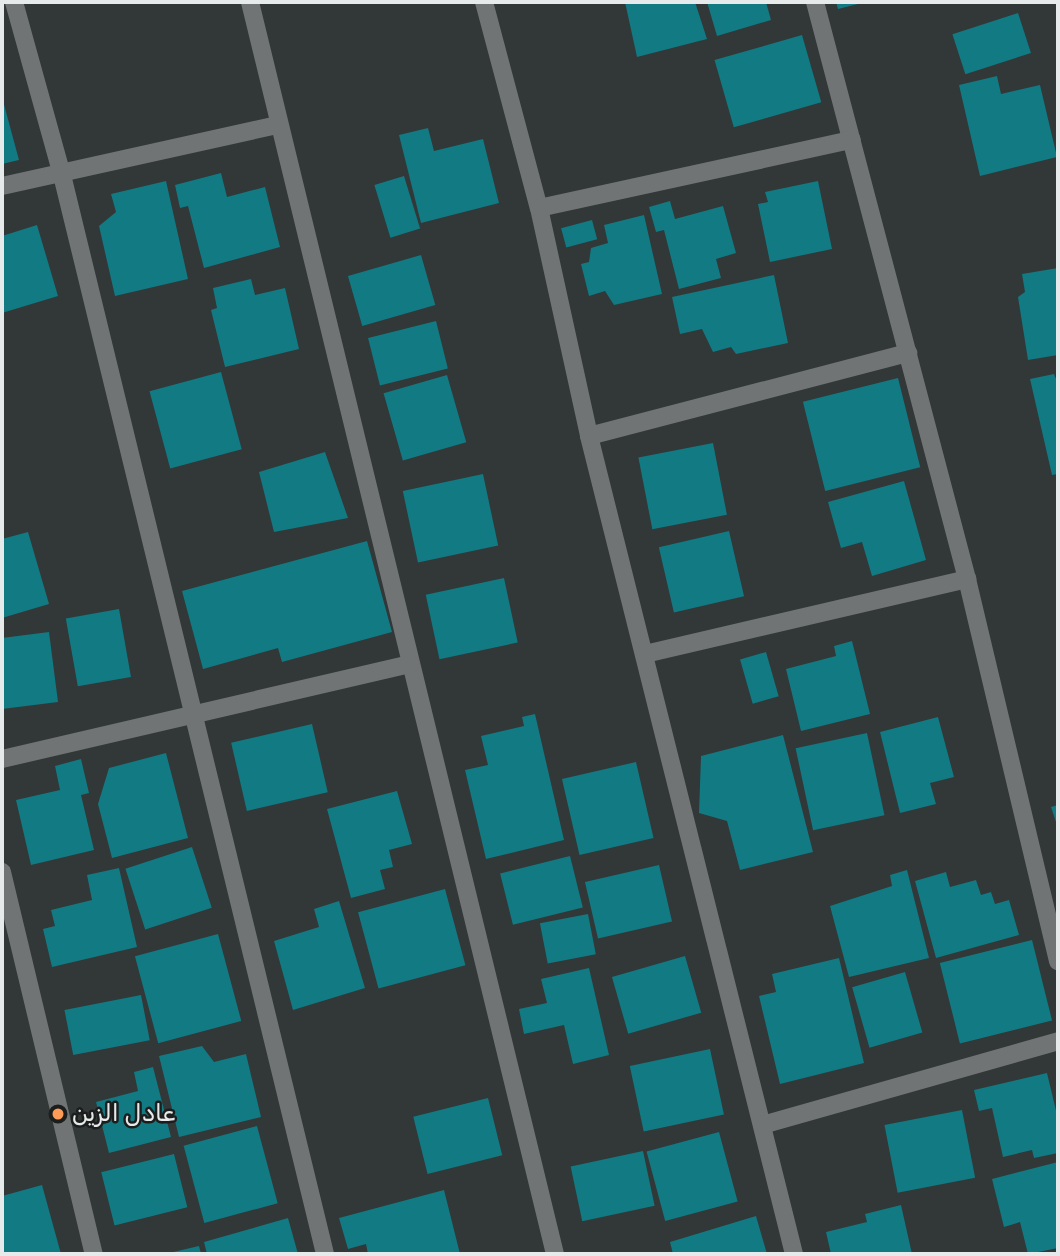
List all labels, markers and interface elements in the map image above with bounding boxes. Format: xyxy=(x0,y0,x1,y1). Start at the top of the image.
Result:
place label: عادل الزين xyxy=(72,1100,175,1128)
marker: عادل الزين xyxy=(50,1106,66,1122)

